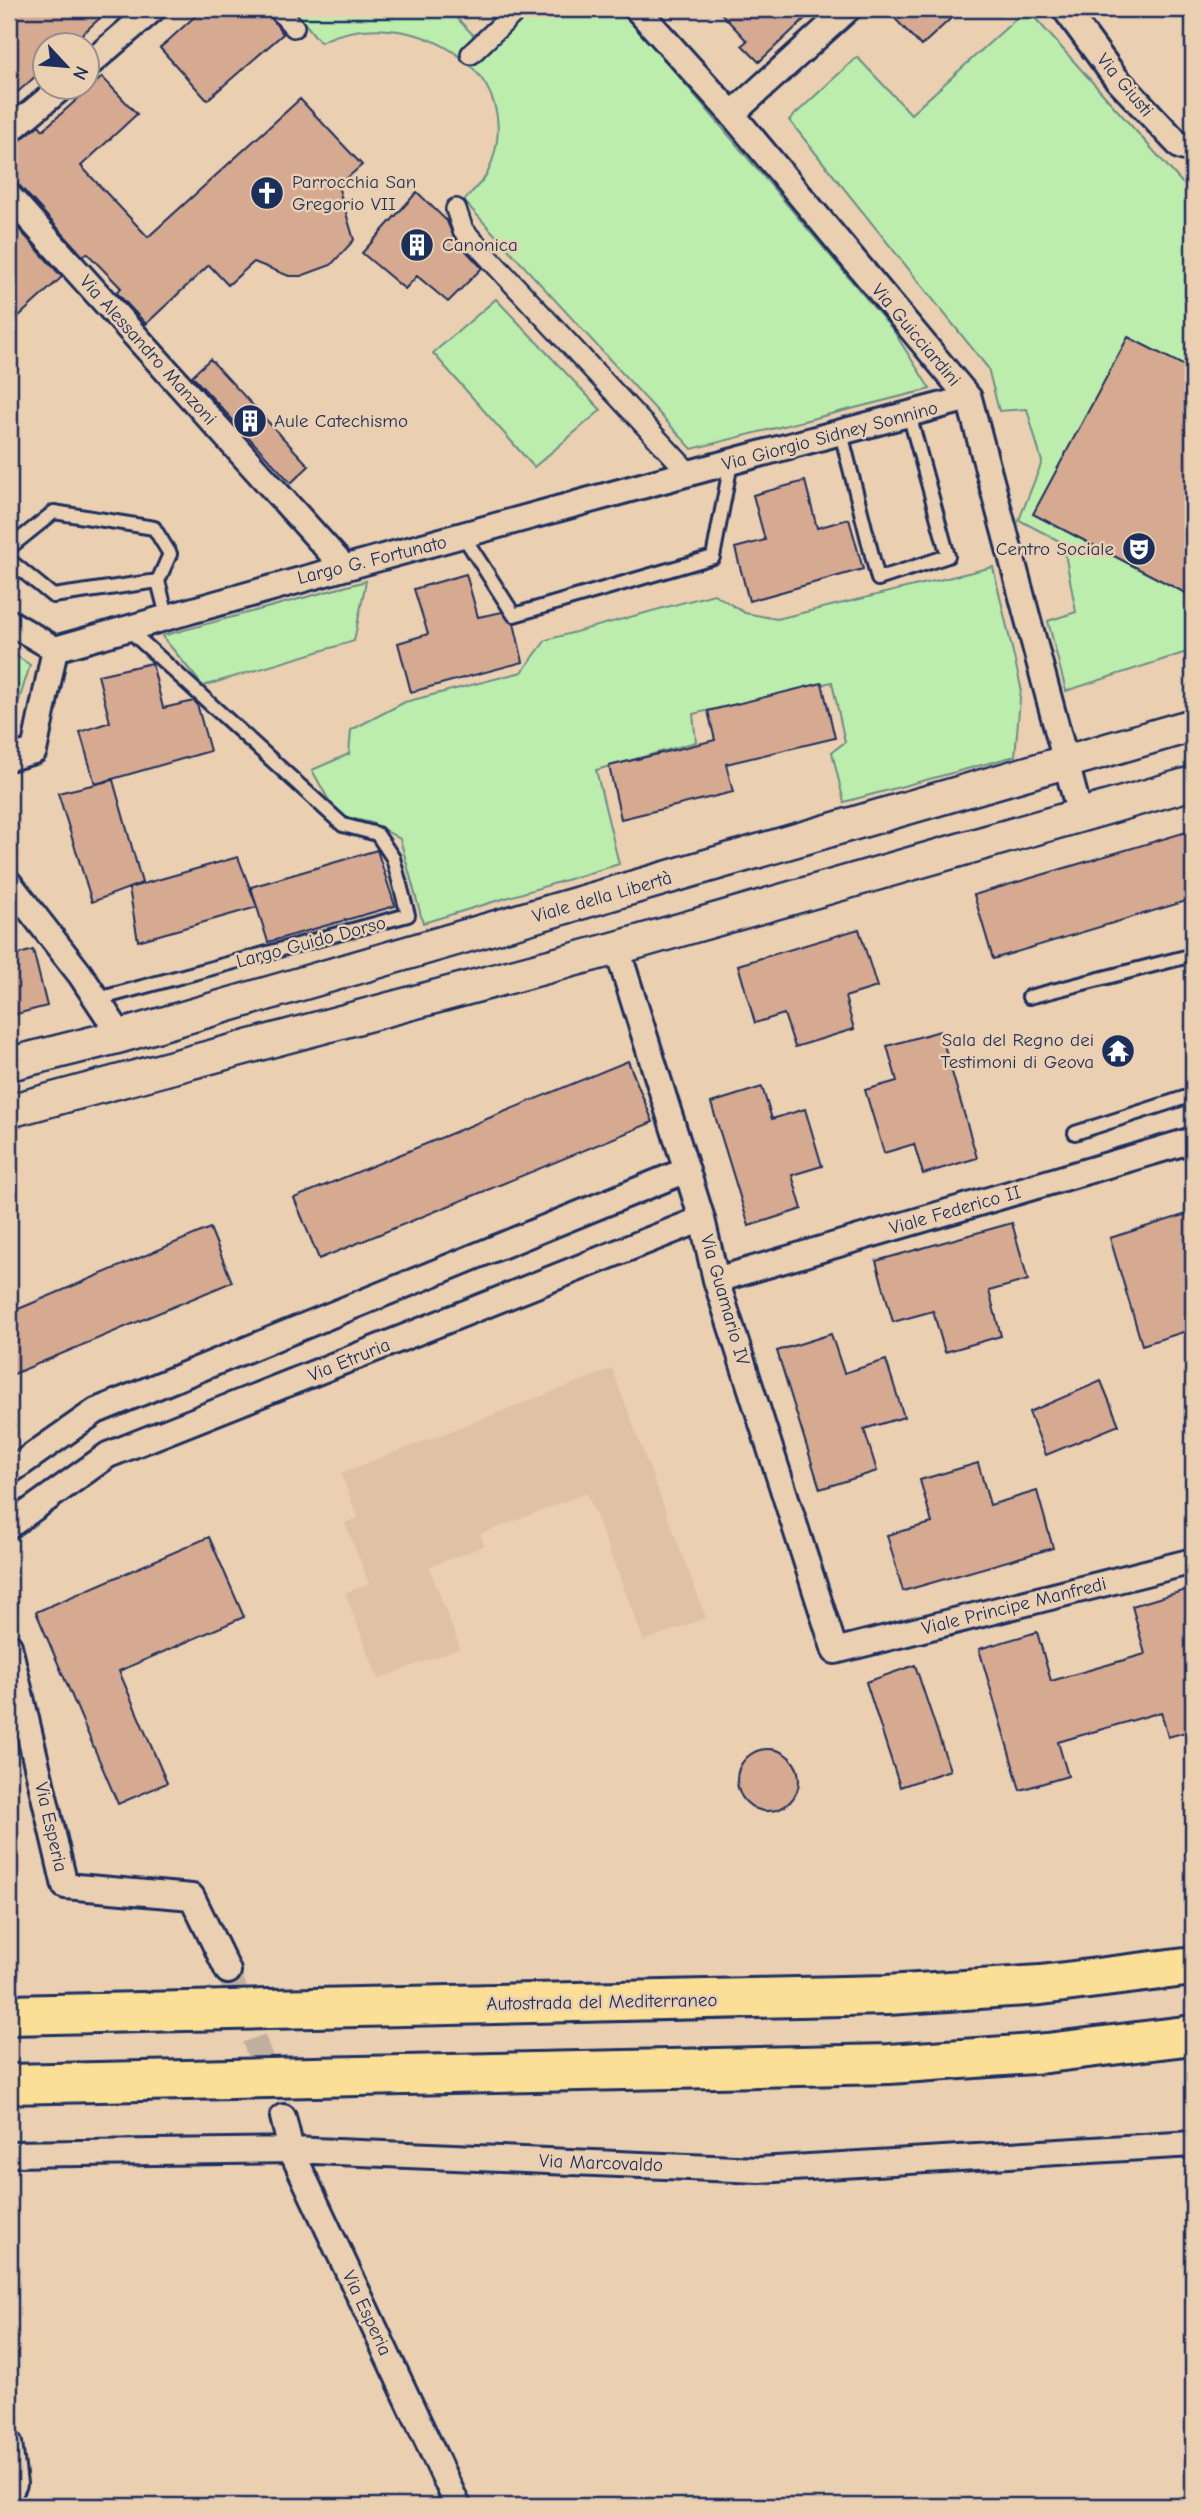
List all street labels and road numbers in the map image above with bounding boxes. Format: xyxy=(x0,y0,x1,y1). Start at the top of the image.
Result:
street label: Via Giusti xyxy=(1092,49,1158,121)
street label: Via Alessandro Manzoni xyxy=(75,271,221,429)
street label: Via Guicciardini xyxy=(867,279,965,391)
street label: Via Giorgio Sidney Sonnino xyxy=(720,397,940,475)
street label: Largo G. Fortunato xyxy=(295,531,449,589)
street label: Viale della Libertà xyxy=(530,867,674,927)
street label: Largo Guido Dorso xyxy=(234,911,388,973)
street label: Viale Federico II xyxy=(887,1181,1023,1239)
street label: Via Guamario IV xyxy=(696,1232,754,1369)
street label: Via Etruria xyxy=(305,1334,393,1386)
street label: Viale Principe Manfredi xyxy=(919,1572,1109,1640)
street label: Via Esperia xyxy=(30,1780,72,1874)
street label: Autostrada del Mediterraneo xyxy=(486,1989,718,2015)
street label: Via Marcovaldo xyxy=(539,2150,663,2176)
street label: Via Esperia xyxy=(338,2267,396,2359)

